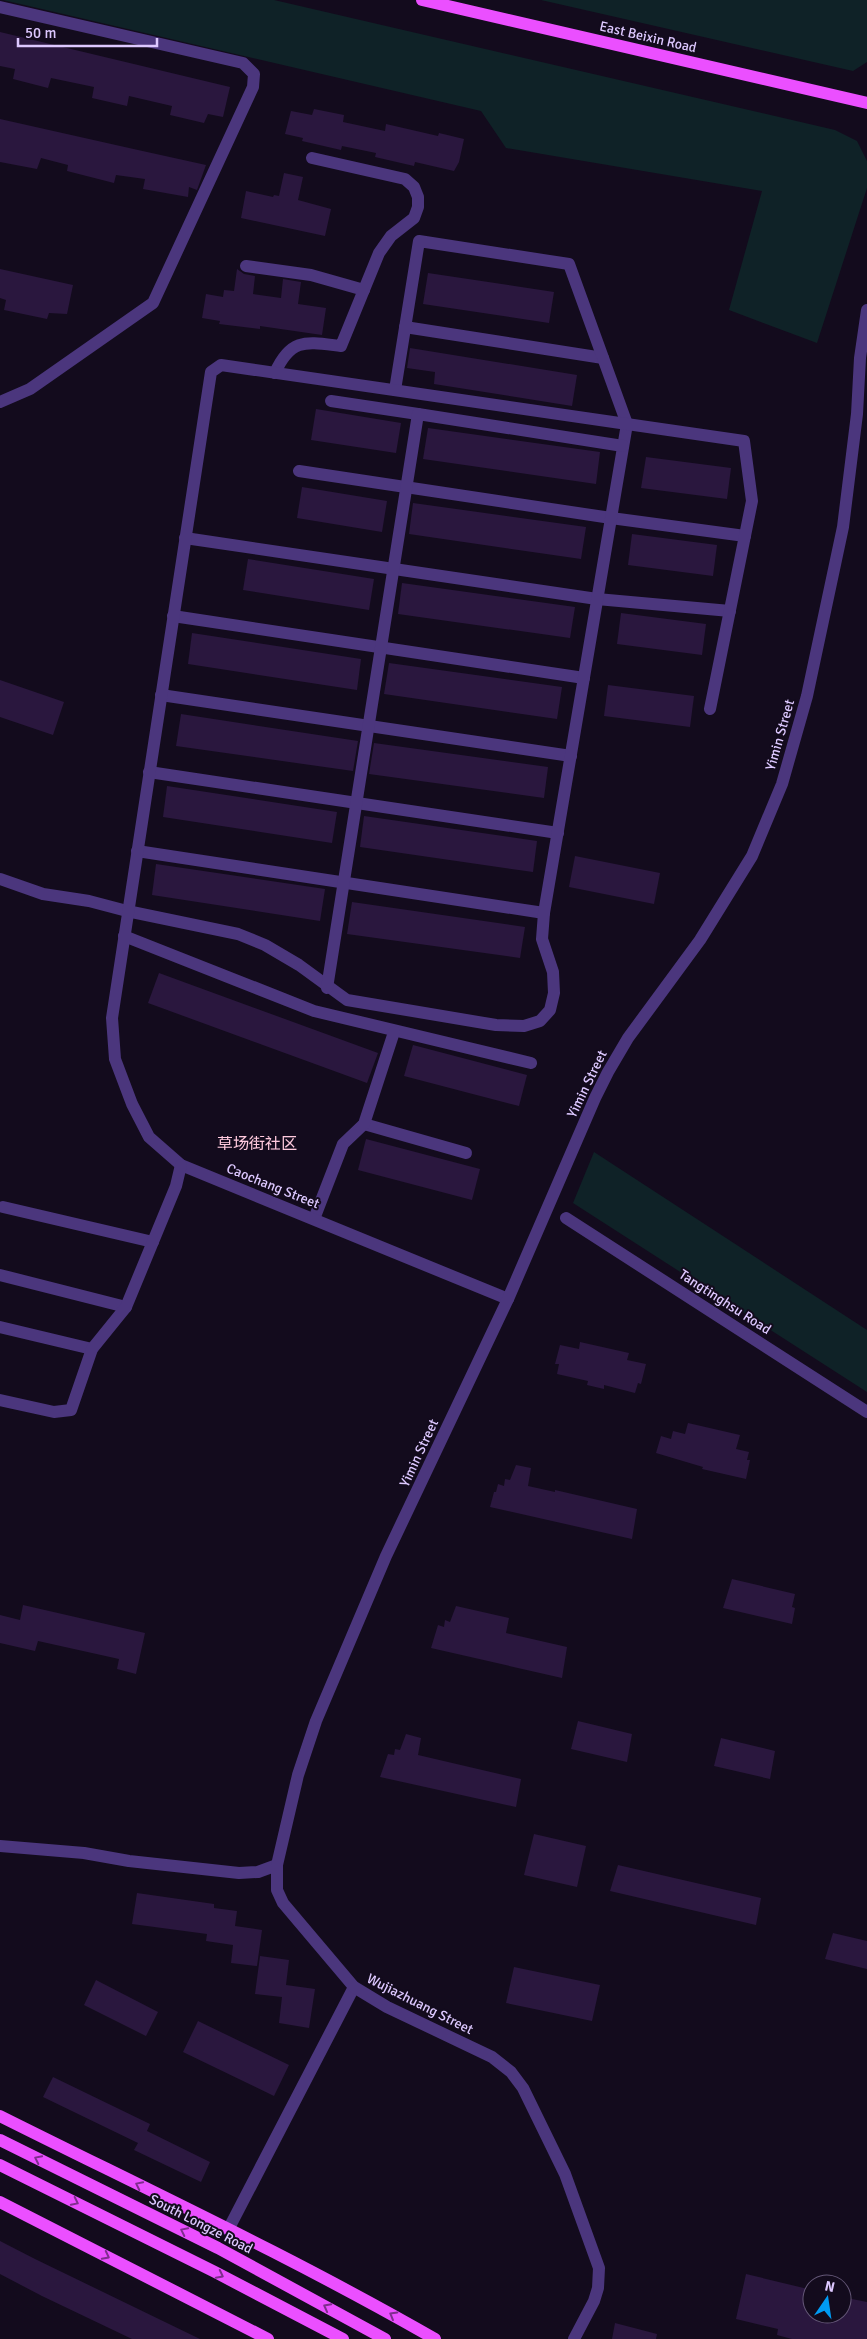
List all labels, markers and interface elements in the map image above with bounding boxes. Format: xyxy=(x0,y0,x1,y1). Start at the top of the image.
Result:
scale bar xyxy=(18,15,156,47)
street label: East Beixin Road xyxy=(598,18,698,56)
text: 50 m xyxy=(25,24,56,42)
street label: Yimin Street xyxy=(762,697,798,772)
street label: Yimin Street xyxy=(563,1047,611,1121)
district label: 草场街社区 xyxy=(217,1134,297,1154)
street label: Caochang Street xyxy=(224,1160,322,1212)
street label: Tangtinghsu Road xyxy=(676,1266,774,1338)
street label: Yimin Street xyxy=(396,1416,442,1490)
street label: Wujiazhuang Street xyxy=(364,1970,476,2038)
one-way arrow xyxy=(34,2155,43,2165)
one-way arrow xyxy=(135,2181,144,2191)
street label: South Longze Road xyxy=(146,2191,256,2257)
one-way arrow xyxy=(70,2196,79,2206)
one-way arrow xyxy=(180,2227,189,2237)
one-way arrow xyxy=(101,2250,110,2260)
one-way arrow xyxy=(215,2269,224,2279)
north arrow xyxy=(802,2274,852,2324)
text: N xyxy=(823,2277,836,2296)
one-way arrow xyxy=(324,2303,333,2313)
one-way arrow xyxy=(389,2311,398,2321)

